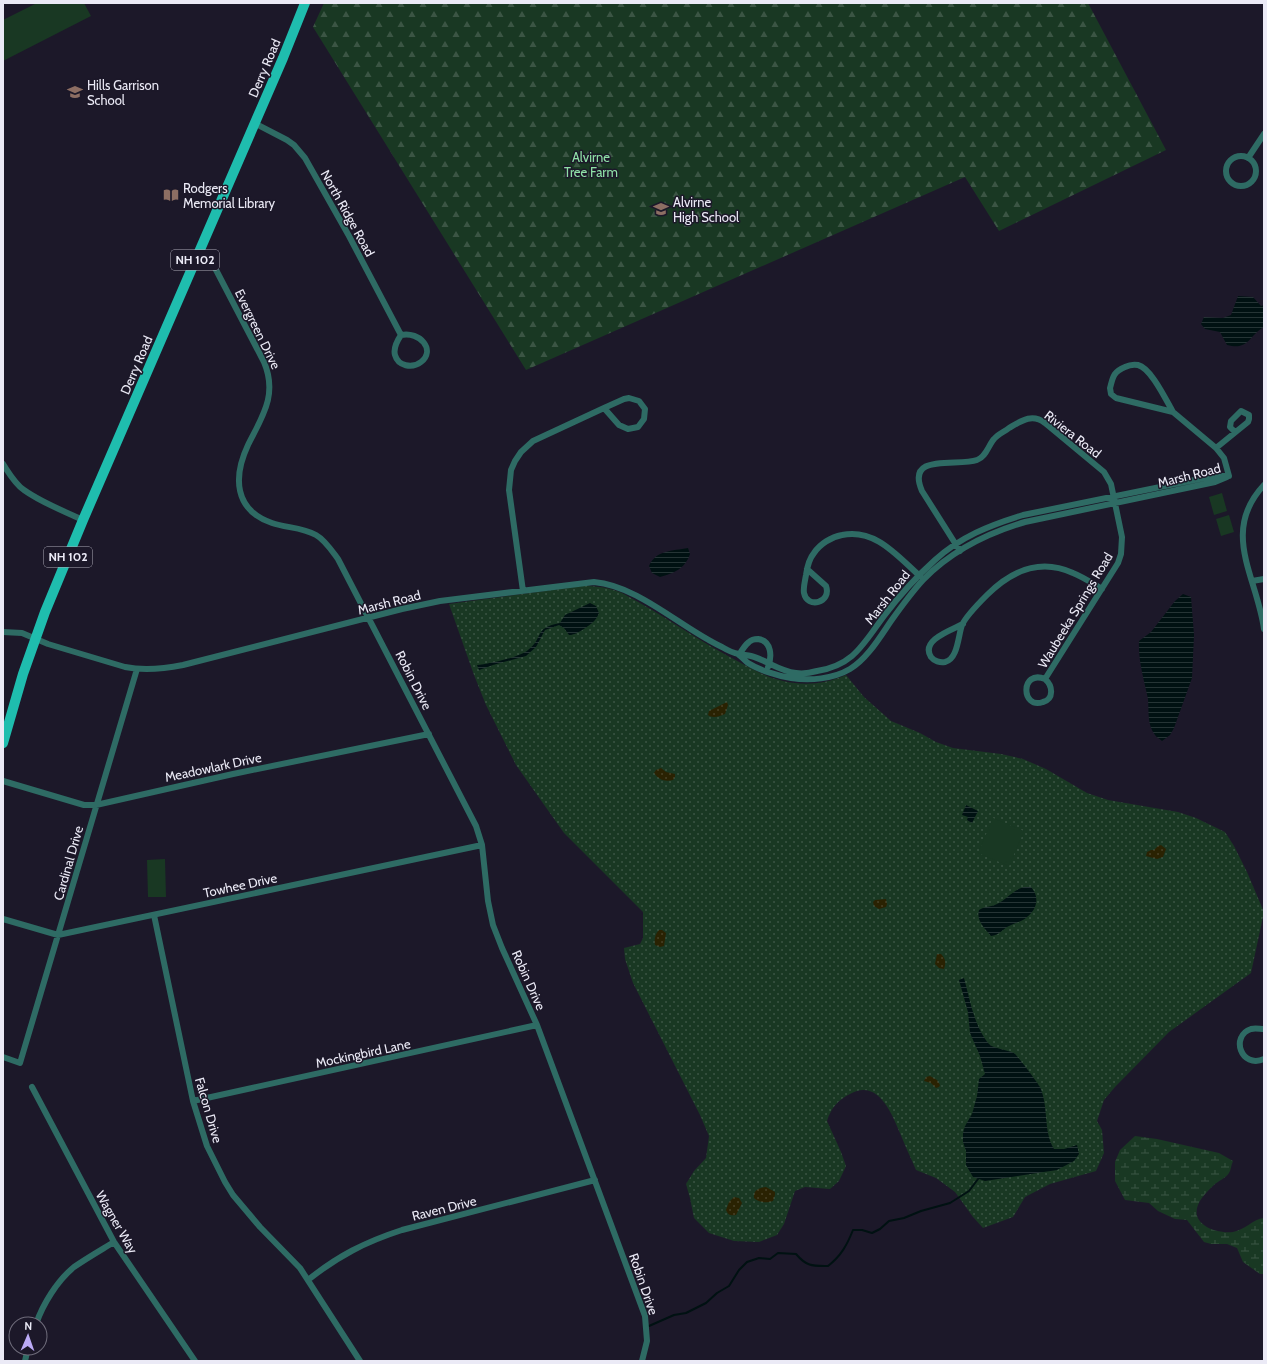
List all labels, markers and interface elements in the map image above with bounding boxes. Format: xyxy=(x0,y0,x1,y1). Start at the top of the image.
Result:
street label: Derry Road xyxy=(245,36,283,100)
place label: Hills Garrison School xyxy=(87,77,159,108)
school or university icon: Hills Garrison School xyxy=(66,83,84,101)
park label: Alvirne Tree Farm xyxy=(564,149,618,180)
street label: North Ridge Road xyxy=(318,167,378,259)
place label: Rodgers Memorial Library xyxy=(183,180,276,211)
library icon: Rodgers Memorial Library xyxy=(162,186,180,204)
place label: Alvirne High School xyxy=(673,194,739,225)
school or university icon: Alvirne High School xyxy=(652,200,670,218)
road number: NH 102 xyxy=(171,250,219,270)
street label: Evergreen Drive xyxy=(232,286,284,372)
street label: Derry Road xyxy=(117,333,155,397)
street label: Riviera Road xyxy=(1041,407,1105,461)
street label: Marsh Road xyxy=(1156,459,1222,491)
road number: NH 102 xyxy=(44,547,92,567)
street label: Waubeeka Springs Road xyxy=(1034,549,1116,671)
street label: Marsh Road xyxy=(861,567,913,627)
street label: Marsh Road xyxy=(356,586,422,618)
street label: Robin Drive xyxy=(392,648,436,712)
street label: Meadowlark Drive xyxy=(163,749,263,785)
street label: Cardinal Drive xyxy=(50,824,86,902)
street label: Towhee Drive xyxy=(202,869,279,901)
street label: Robin Drive xyxy=(509,947,549,1013)
street label: Mockingbird Lane xyxy=(314,1035,412,1071)
street label: Falcon Drive xyxy=(192,1075,226,1145)
street label: Wagner Way xyxy=(93,1188,142,1257)
street label: Raven Drive xyxy=(410,1192,478,1224)
street label: Robin Drive xyxy=(626,1251,662,1317)
north arrow xyxy=(8,1316,48,1356)
text: N xyxy=(24,1319,32,1333)

